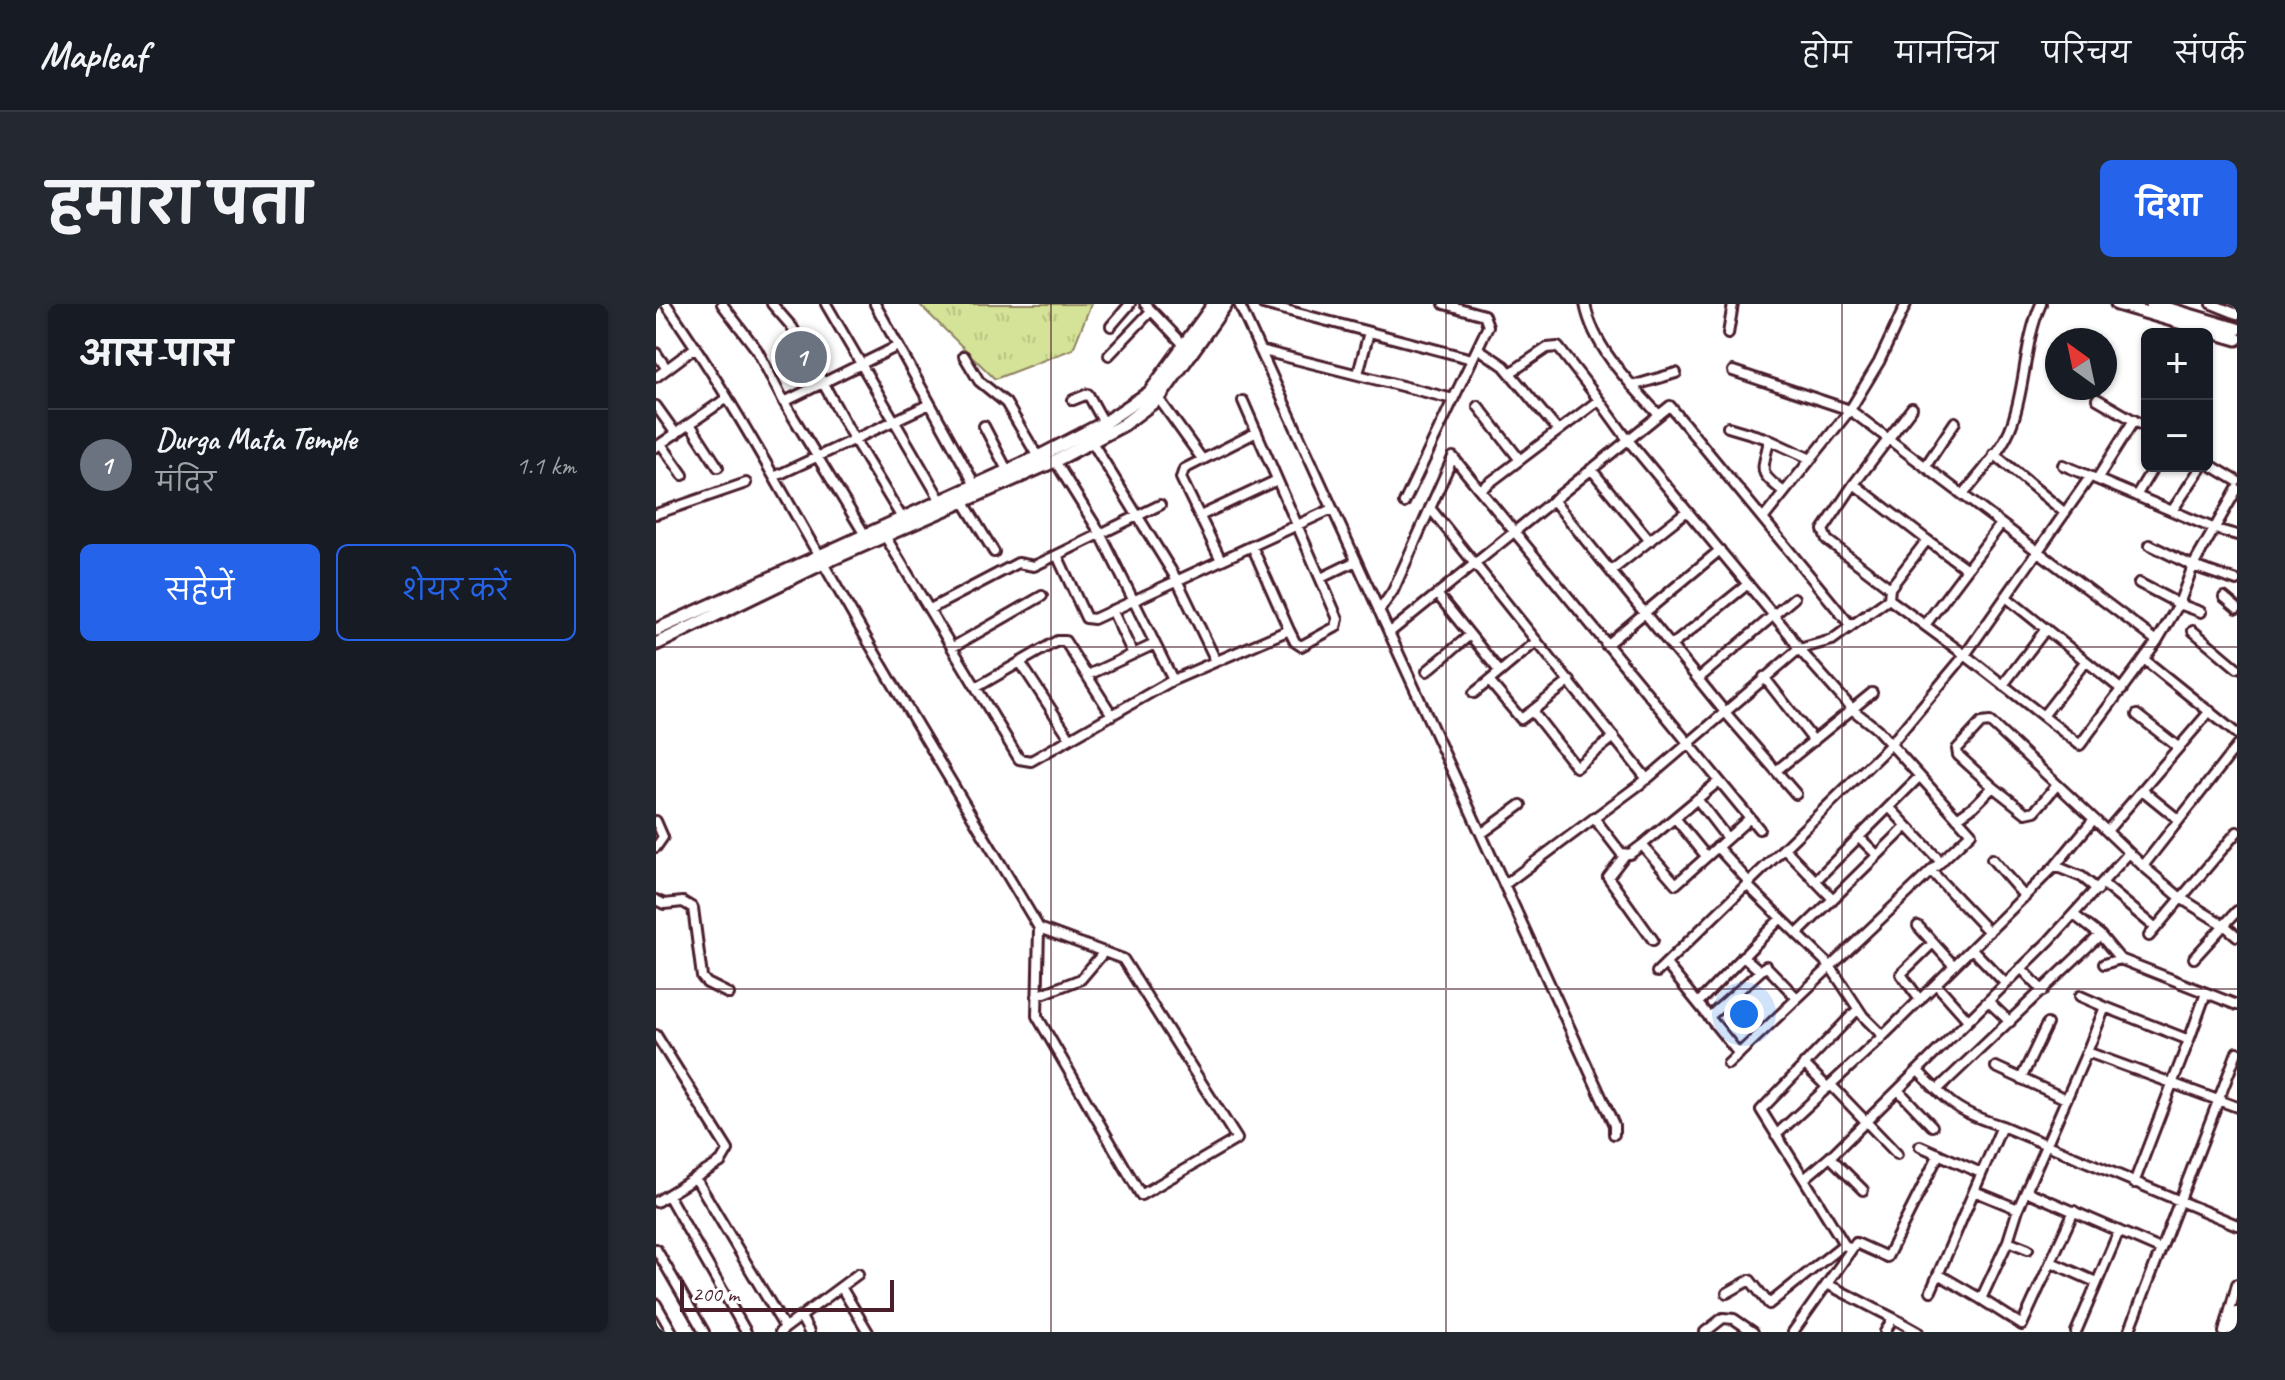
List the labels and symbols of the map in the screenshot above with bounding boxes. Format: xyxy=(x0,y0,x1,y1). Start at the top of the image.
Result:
pin: 1 xyxy=(775,327,827,387)
north arrow xyxy=(2045,328,2117,400)
your location xyxy=(1724,994,1764,1034)
scale bar xyxy=(680,1276,894,1312)

